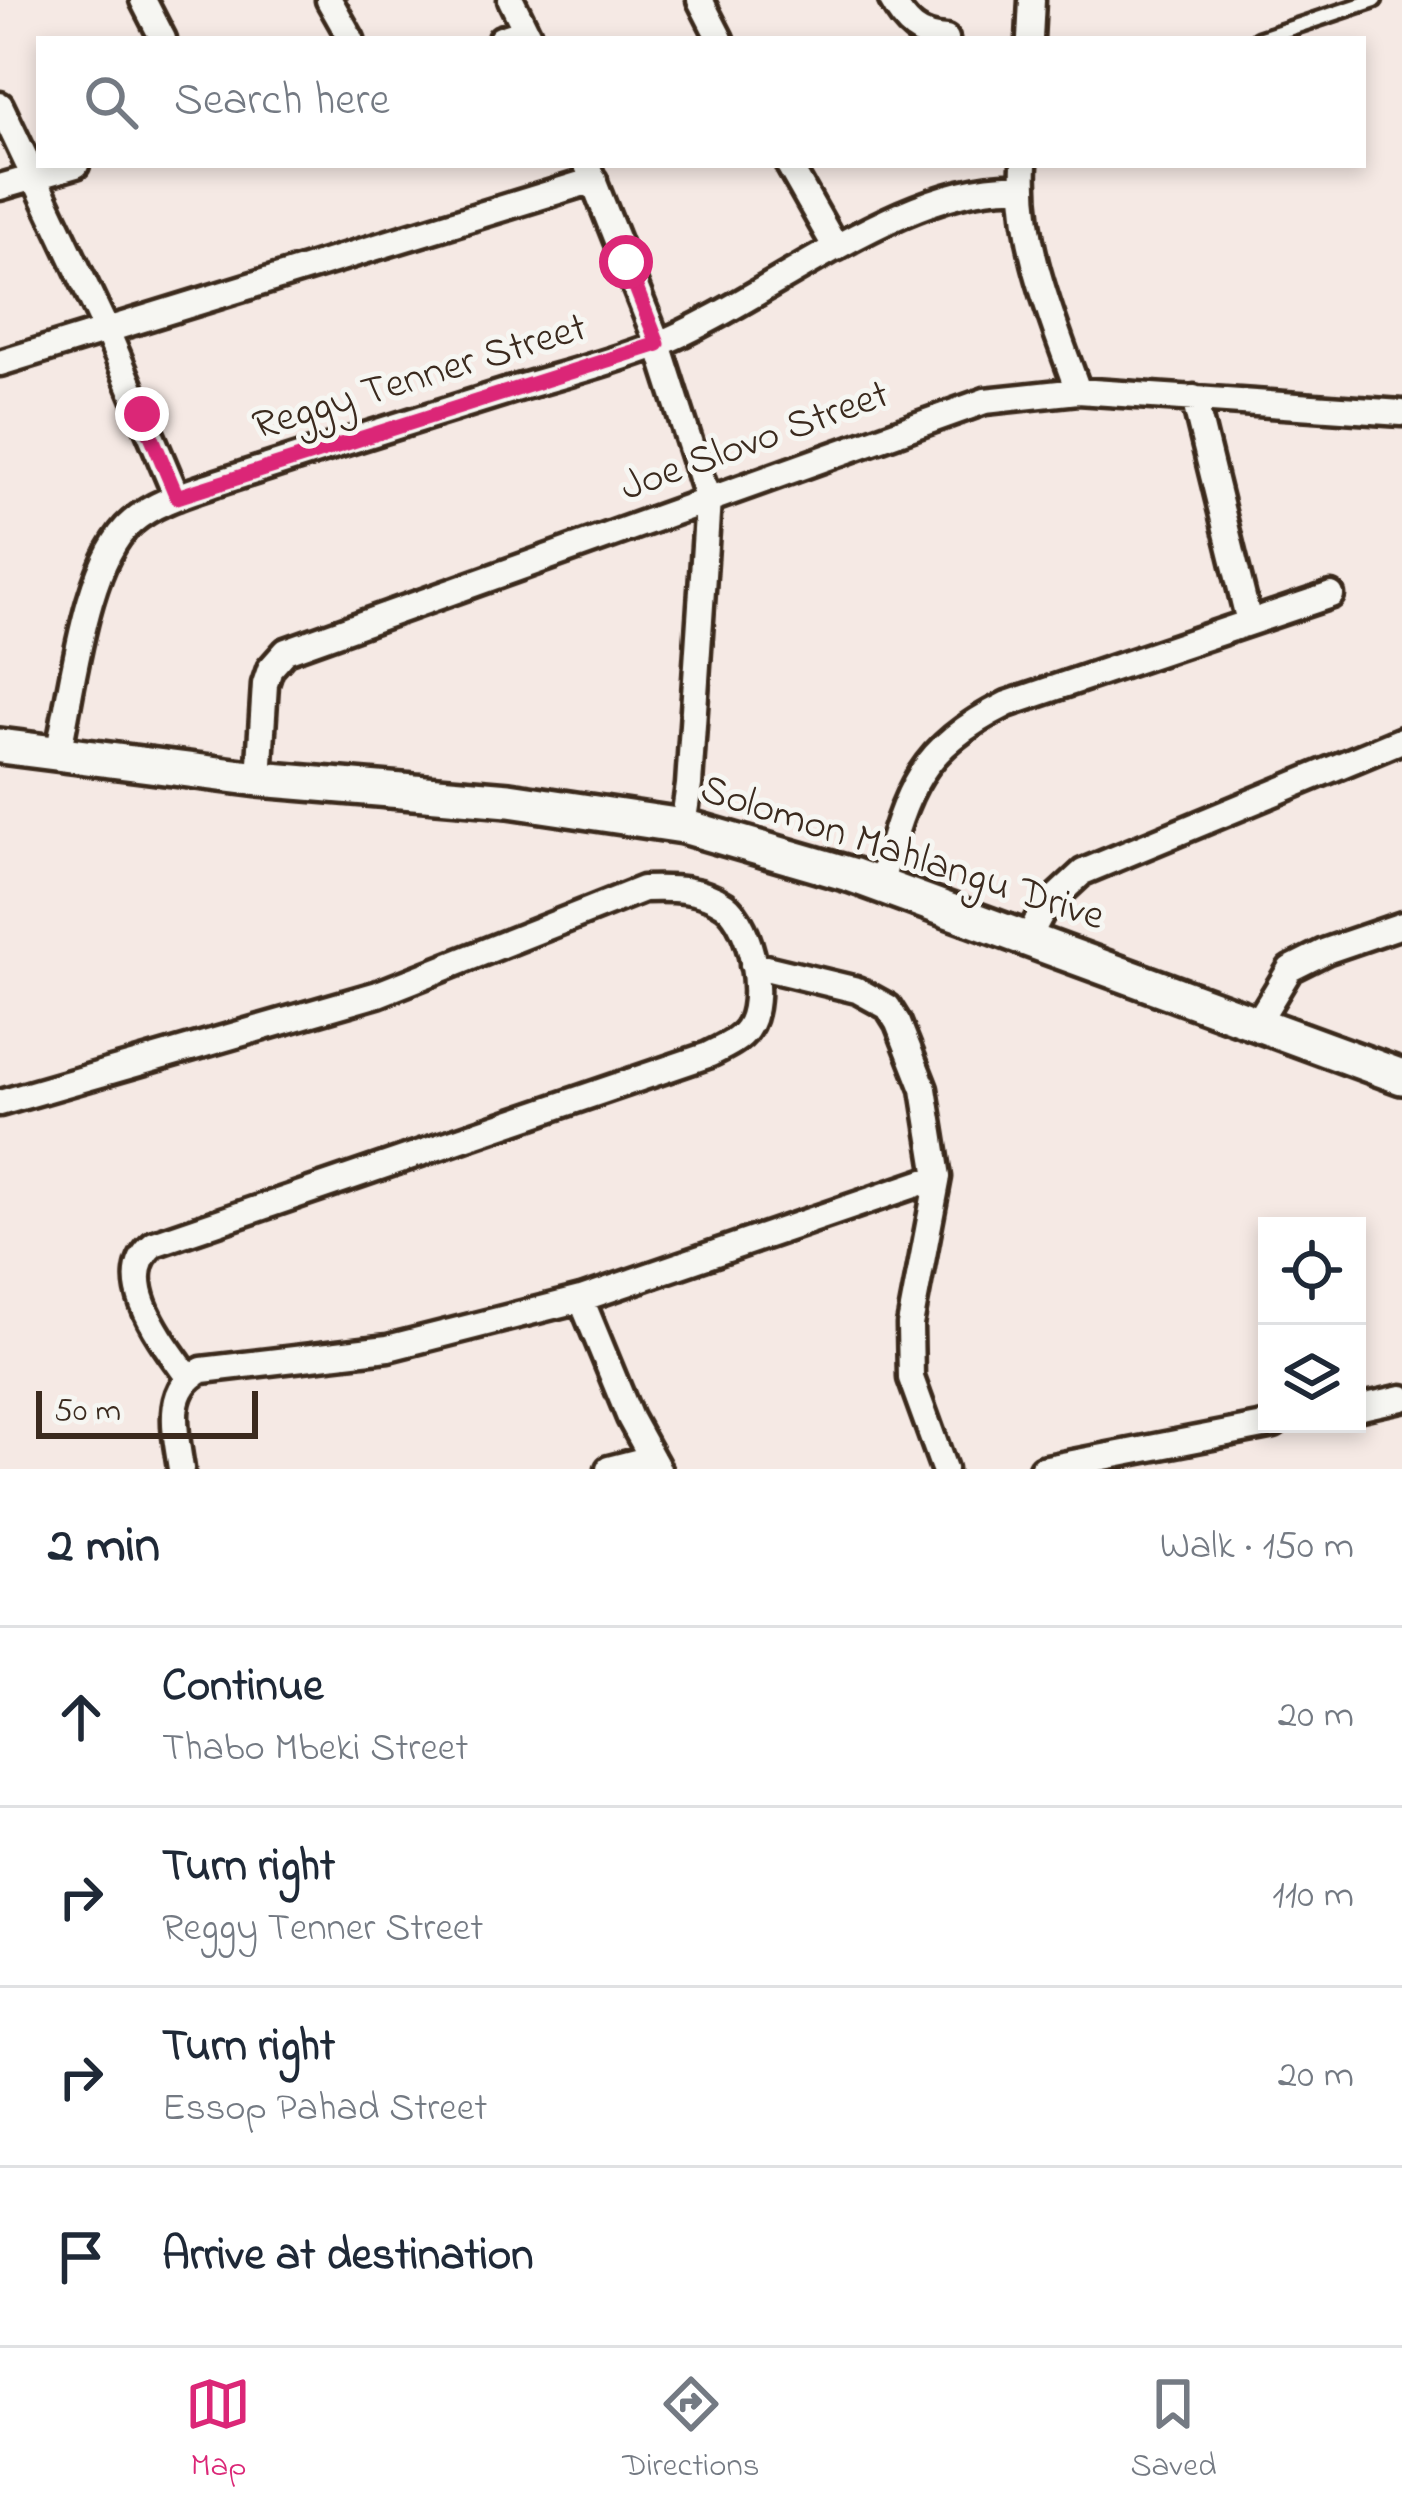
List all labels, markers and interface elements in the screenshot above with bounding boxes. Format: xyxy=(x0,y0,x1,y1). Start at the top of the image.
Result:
search box xyxy=(36,36,1366,168)
icon: search xyxy=(78,69,144,135)
text: Search here xyxy=(174,69,390,135)
route start xyxy=(599,235,653,289)
street label: Reggy Tenner Street xyxy=(246,298,594,458)
street label: Joe Slovo Street xyxy=(612,365,898,519)
route end xyxy=(115,387,169,441)
street label: Solomon Mahlangu Drive xyxy=(692,760,1112,948)
map controls xyxy=(1258,1217,1366,1433)
button: locate xyxy=(1258,1217,1366,1325)
button: layers xyxy=(1258,1325,1366,1433)
scale bar xyxy=(36,1385,258,1438)
text: 50 m xyxy=(54,1388,121,1436)
text: 2 min xyxy=(48,1510,160,1585)
text: Walk · 150 m xyxy=(1160,1519,1354,1576)
text: Continue xyxy=(162,1655,323,1721)
icon: ahead xyxy=(48,1684,114,1750)
text: 20 m xyxy=(1278,1688,1354,1745)
text: Thabo Mbeki Street xyxy=(162,1721,468,1778)
text: Turn right xyxy=(162,1835,335,1901)
icon: right xyxy=(48,1864,114,1930)
text: 110 m xyxy=(1272,1868,1354,1925)
text: Reggy Tenner Street xyxy=(162,1901,483,1958)
text: Turn right xyxy=(162,2015,335,2081)
icon: right xyxy=(48,2044,114,2110)
text: 20 m xyxy=(1278,2048,1354,2105)
text: Essop Pahad Street xyxy=(162,2081,487,2138)
icon: arrive xyxy=(48,2224,114,2290)
text: Arrive at destination xyxy=(162,2224,533,2290)
tab: Map xyxy=(185,2371,251,2491)
tab: Directions xyxy=(622,2371,760,2491)
tab: Saved xyxy=(1130,2371,1217,2491)

